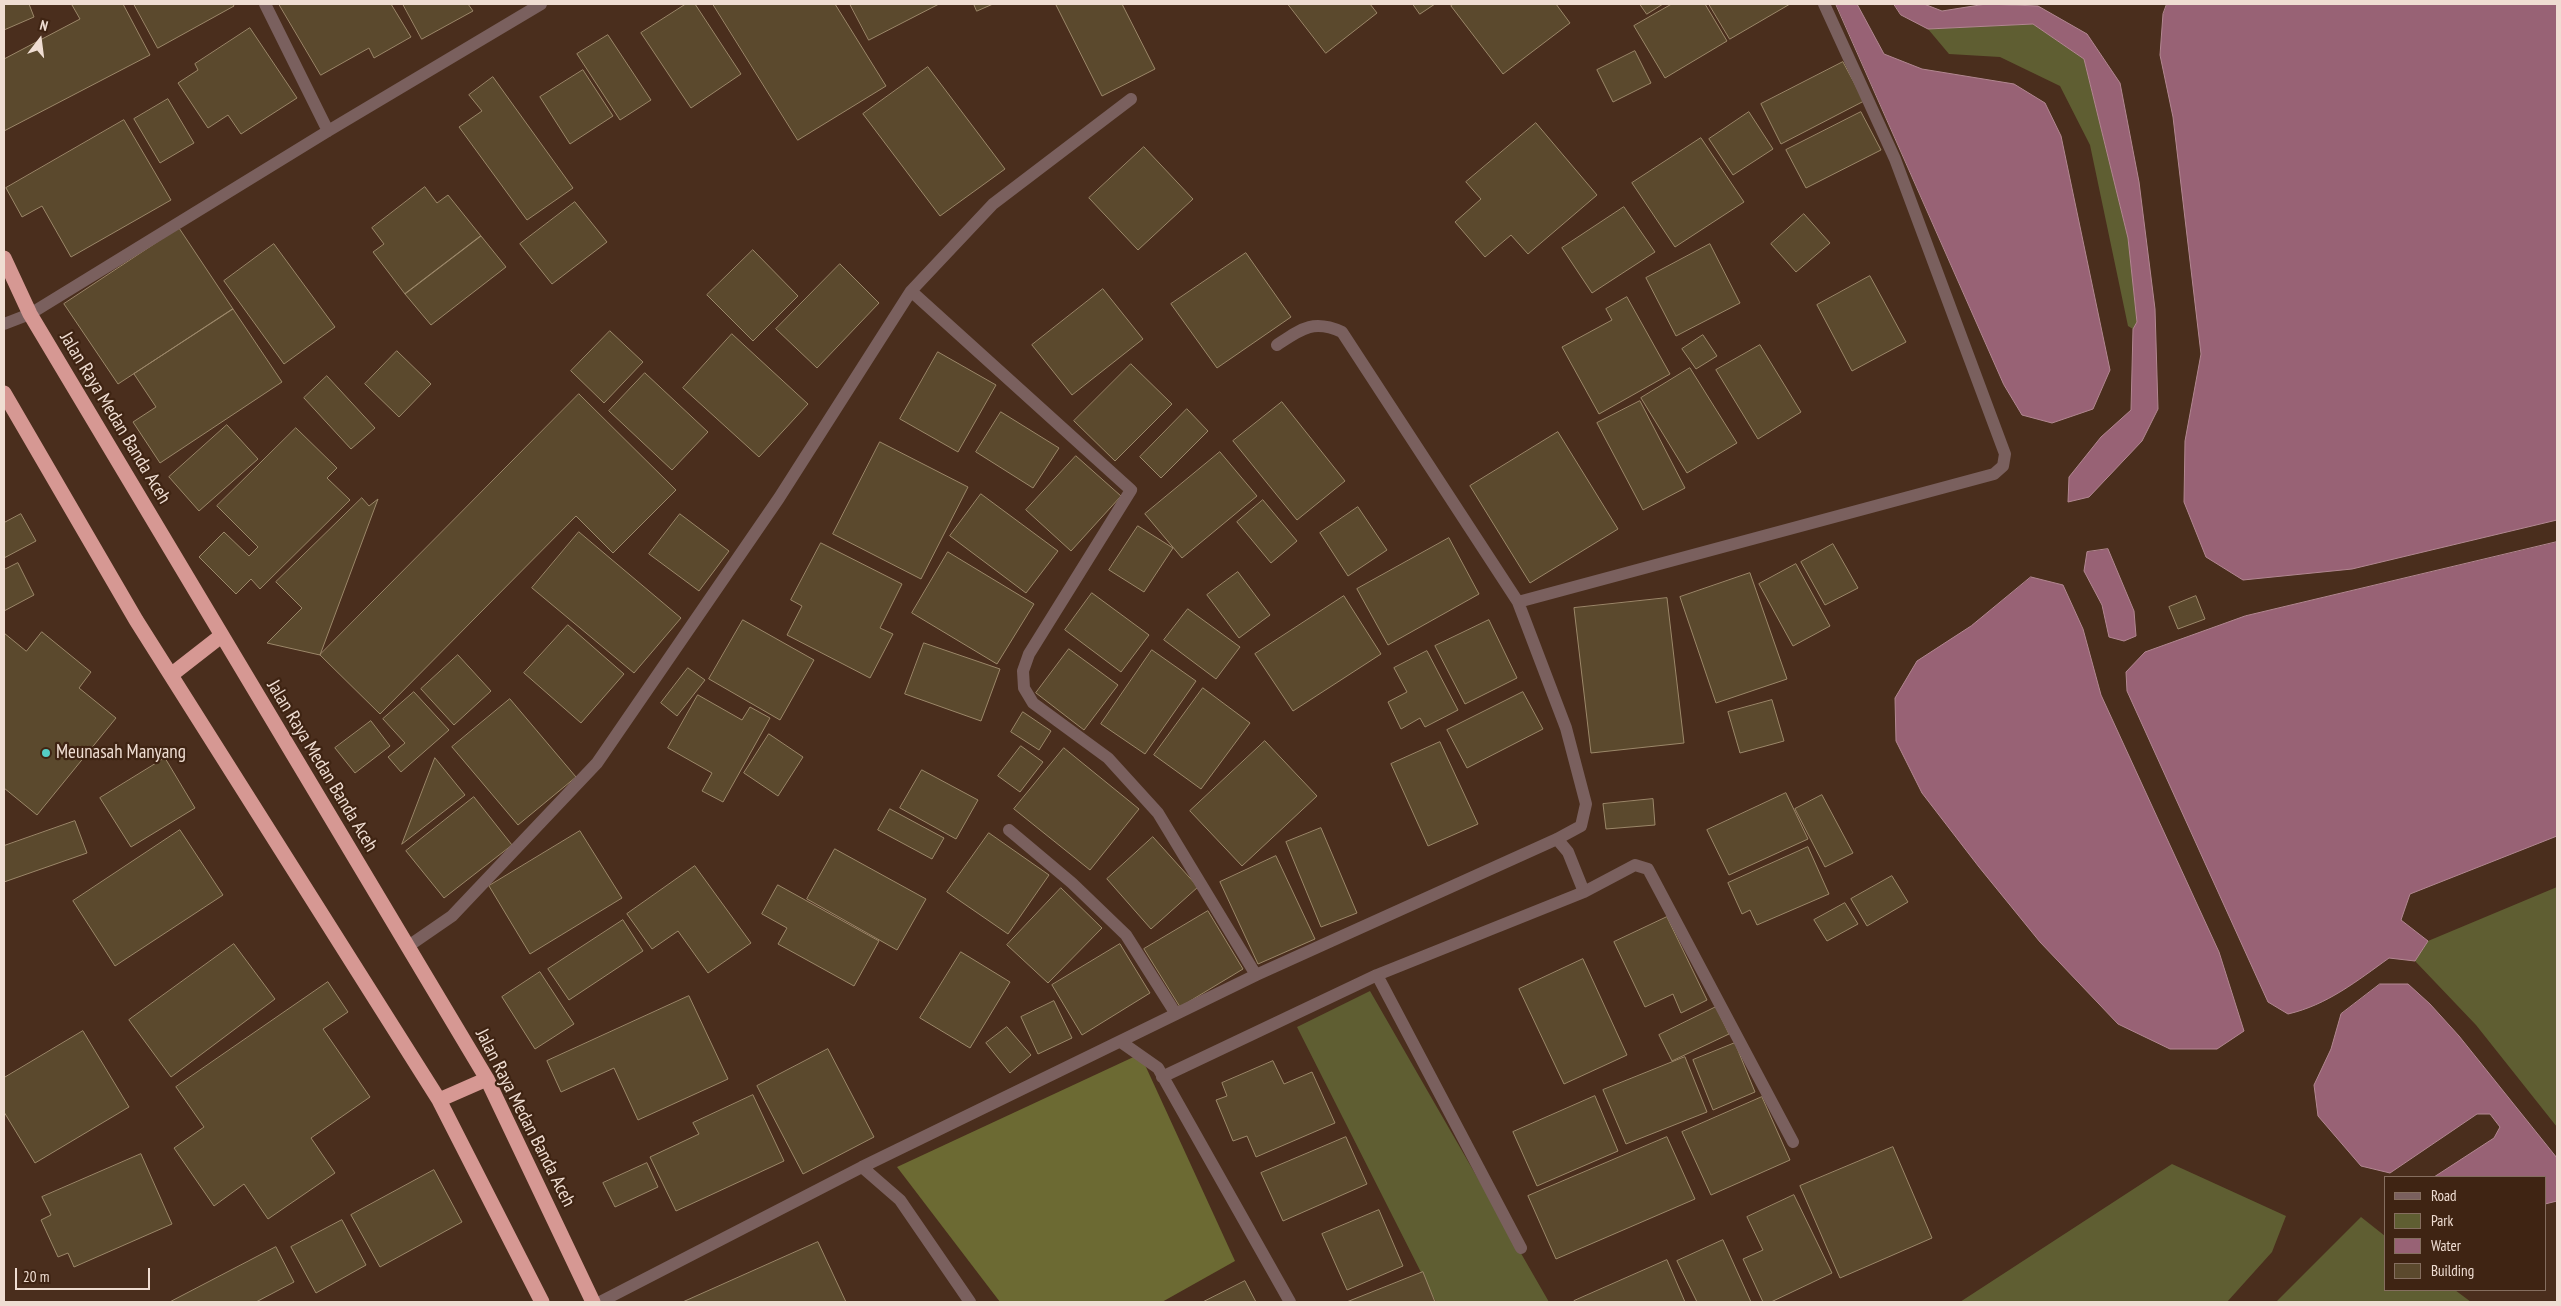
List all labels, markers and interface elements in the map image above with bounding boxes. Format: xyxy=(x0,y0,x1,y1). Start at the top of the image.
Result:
north arrow xyxy=(15,15,65,65)
text: N xyxy=(38,16,50,35)
street label: Jalan Raya Medan Banda Aceh xyxy=(55,328,175,508)
street label: Jalan Raya Medan Banda Aceh xyxy=(262,676,382,856)
place label: Meunasah Manyang xyxy=(56,742,186,764)
marker: Meunasah Manyang xyxy=(40,747,52,759)
street label: Jalan Raya Medan Banda Aceh xyxy=(470,1025,580,1211)
legend xyxy=(2384,1176,2546,1291)
text: Road xyxy=(2431,1186,2457,1205)
text: Park xyxy=(2431,1211,2453,1230)
text: Water xyxy=(2431,1236,2461,1255)
scale bar xyxy=(18,1258,152,1290)
text: Building xyxy=(2431,1261,2474,1280)
text: 20 m xyxy=(23,1267,49,1286)

